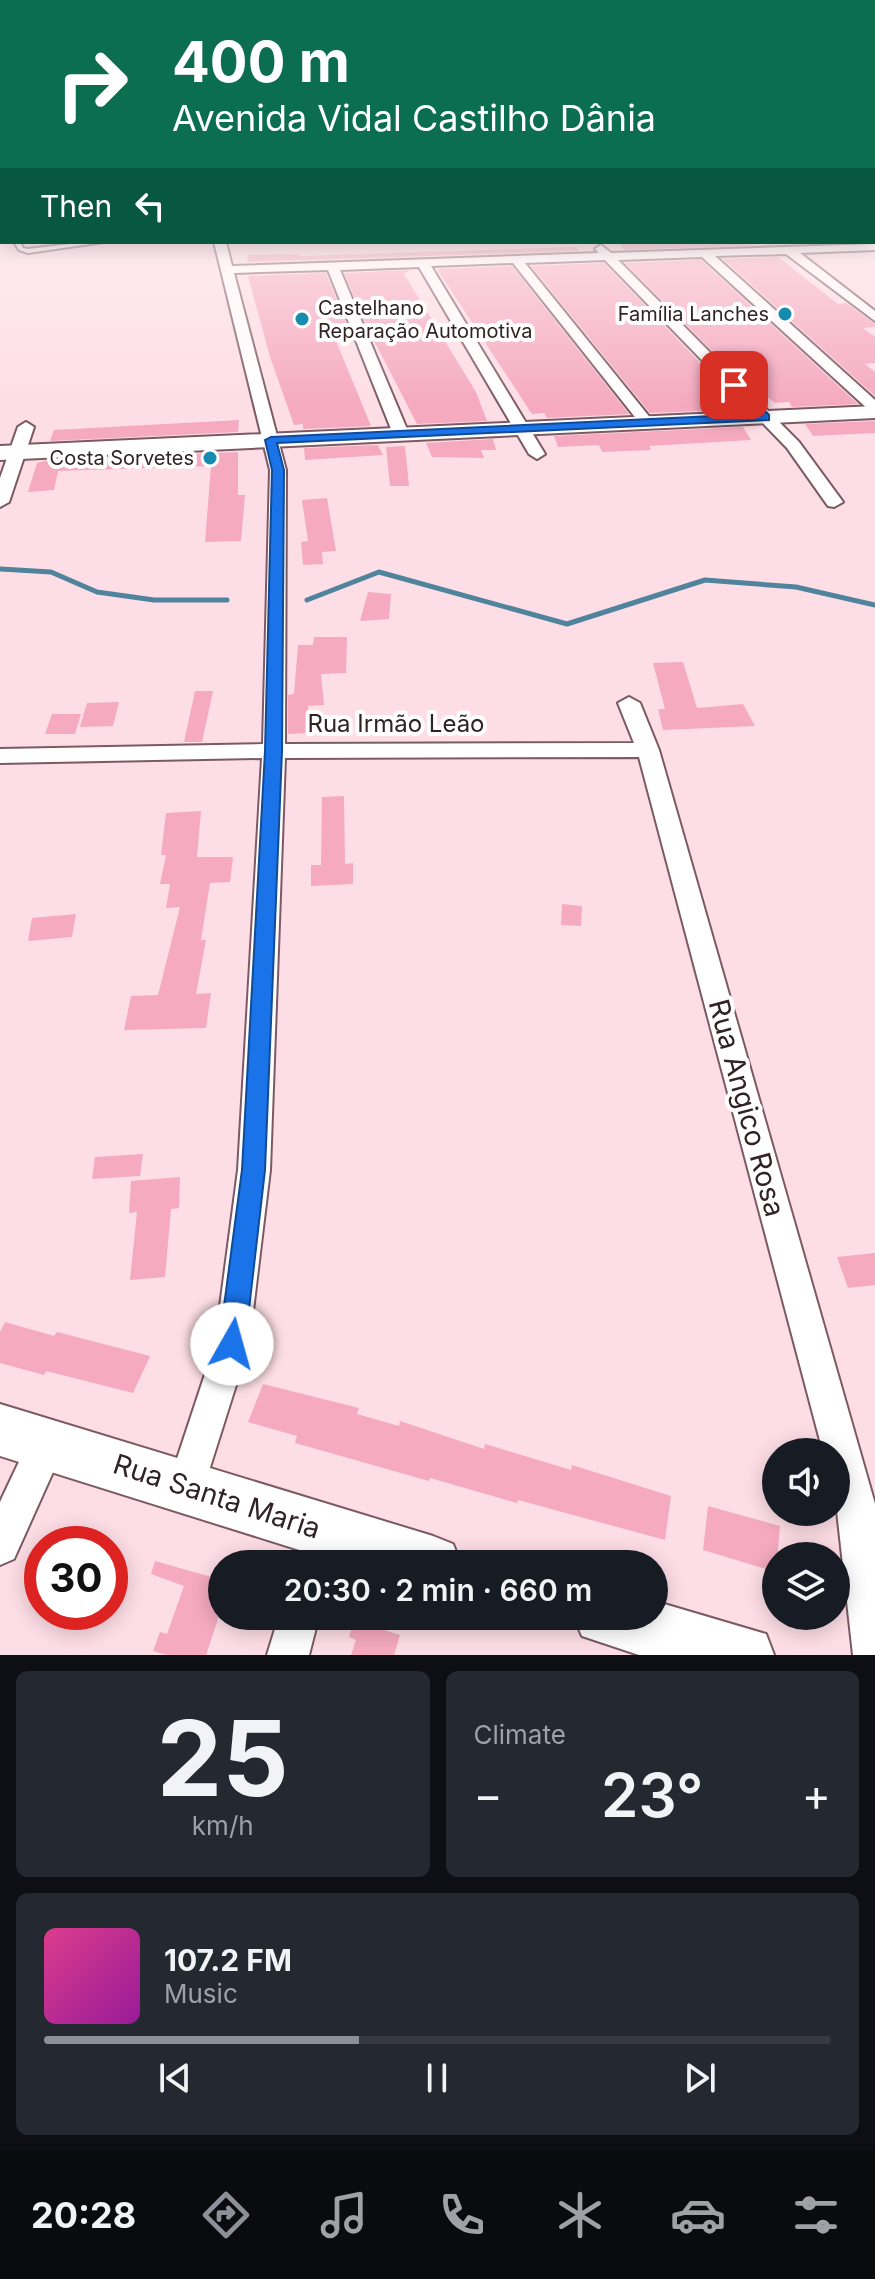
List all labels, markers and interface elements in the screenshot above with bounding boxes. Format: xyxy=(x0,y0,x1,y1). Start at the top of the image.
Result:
text: 400 m xyxy=(172,28,350,96)
icon: right xyxy=(40,32,144,136)
text: Avenida Vidal Castilho Dânia xyxy=(172,96,656,140)
icon: left xyxy=(128,184,172,228)
text: Then xyxy=(40,188,112,224)
place label: Castelhano Reparação Automotiva xyxy=(318,296,532,343)
place label: Família Lanches xyxy=(618,302,769,326)
marker: Família Lanches xyxy=(776,305,794,323)
marker: Castelhano Reparação Automotiva xyxy=(293,310,311,328)
pin xyxy=(700,351,768,419)
icon: arrive xyxy=(712,363,756,407)
place label: Costa Sorvetes xyxy=(50,446,194,470)
marker: Costa Sorvetes xyxy=(201,449,219,467)
street label: Rua Irmão Leão xyxy=(307,709,485,738)
street label: Rua Angico Rosa xyxy=(702,996,792,1220)
position arrow xyxy=(190,1302,274,1386)
map controls xyxy=(762,1438,850,1630)
button: sound xyxy=(762,1438,850,1526)
street label: Rua Santa Maria xyxy=(109,1446,325,1546)
speed limit sign: 30 xyxy=(24,1526,128,1630)
button: layers xyxy=(762,1542,850,1630)
text: 20:30 · 2 min · 660 m xyxy=(284,1572,592,1608)
text: 25 xyxy=(157,1695,289,1821)
text: Climate xyxy=(474,1719,566,1750)
text: 23° xyxy=(601,1759,703,1831)
text: − xyxy=(474,1768,503,1822)
text: + xyxy=(802,1768,831,1822)
text: km/h xyxy=(192,1810,254,1841)
text: 107.2 FM xyxy=(164,1942,292,1978)
text: Music xyxy=(164,1978,238,2009)
icon: previous xyxy=(153,2056,197,2100)
icon: pause xyxy=(415,2056,459,2100)
icon: next xyxy=(678,2056,722,2100)
icon: directions xyxy=(198,2187,254,2243)
icon: music xyxy=(316,2187,372,2243)
icon: phone xyxy=(434,2187,490,2243)
icon: climate xyxy=(552,2187,608,2243)
icon: car xyxy=(670,2187,726,2243)
icon: filters xyxy=(788,2187,844,2243)
text: 20:28 xyxy=(31,2193,136,2237)

